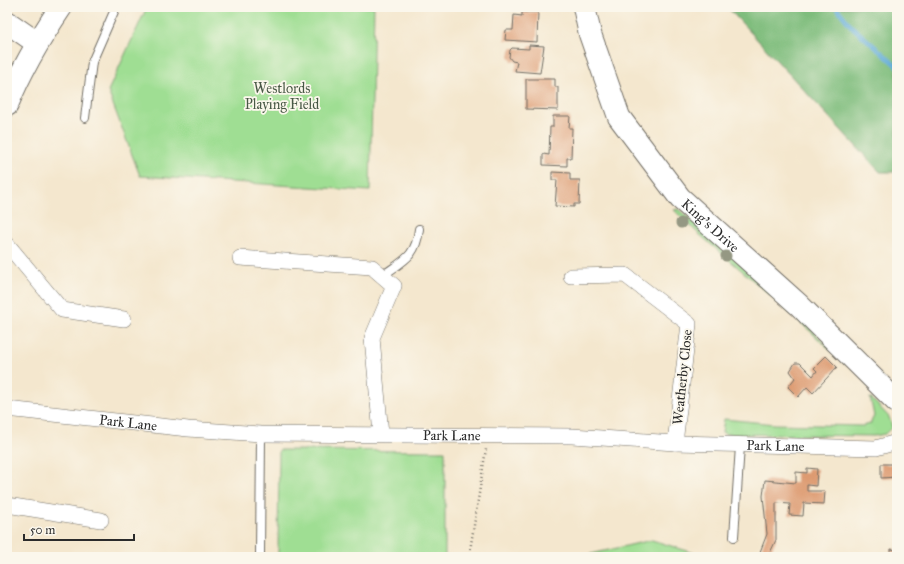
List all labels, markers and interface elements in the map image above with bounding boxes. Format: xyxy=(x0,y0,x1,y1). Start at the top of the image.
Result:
park label: Westlords Playing Field xyxy=(245,80,319,113)
street label: King's Drive xyxy=(678,195,743,256)
street label: Weatherby Close xyxy=(669,328,696,426)
street label: Park Lane xyxy=(98,411,158,435)
street label: Park Lane xyxy=(423,427,481,444)
street label: Park Lane xyxy=(746,437,805,455)
scale bar xyxy=(24,516,134,542)
text: 50 m xyxy=(30,523,55,537)

